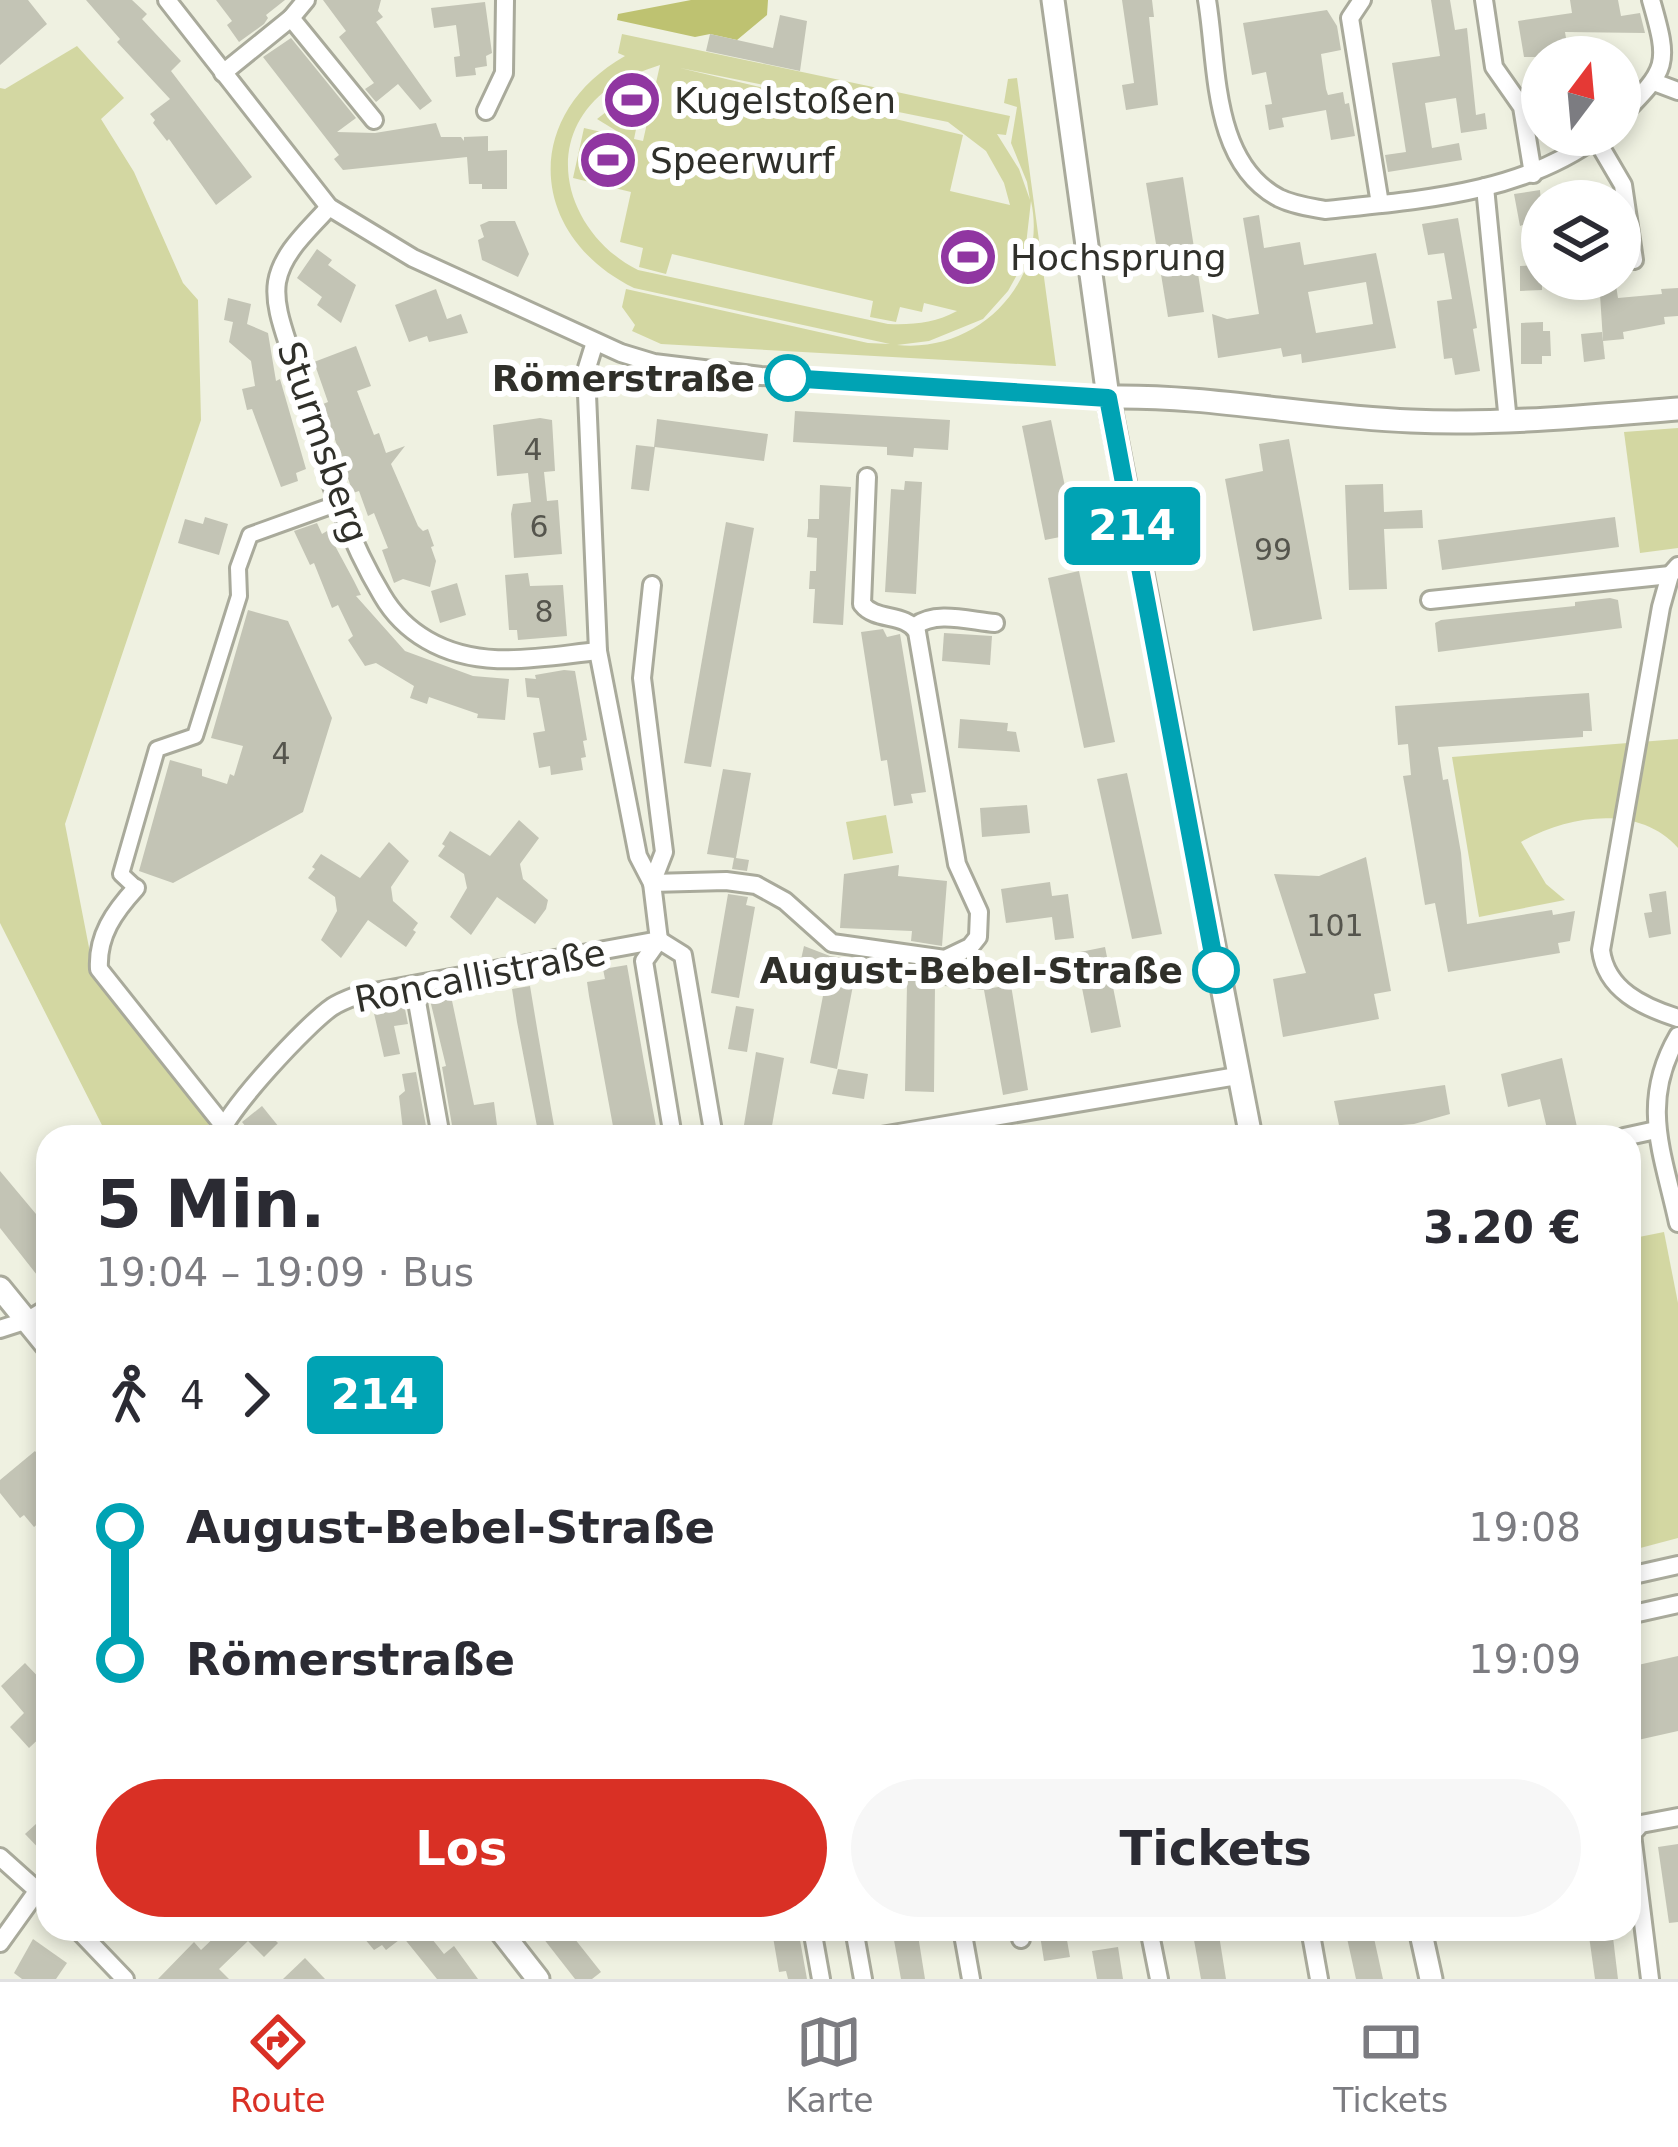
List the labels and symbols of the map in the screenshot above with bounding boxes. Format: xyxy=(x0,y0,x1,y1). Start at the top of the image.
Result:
north arrow xyxy=(1521,36,1641,156)
sports icon: Kugelstoßen xyxy=(601,69,663,131)
place label: Kugelstoßen xyxy=(674,80,896,121)
sports icon: Speerwurf xyxy=(577,129,639,191)
place label: Speerwurf xyxy=(650,140,836,181)
sports icon: Hochsprung xyxy=(937,226,999,288)
place label: Hochsprung xyxy=(1010,237,1227,278)
street label: Sturmsberg xyxy=(269,336,377,548)
marker: Römerstraße xyxy=(766,356,810,400)
place label: Römerstraße xyxy=(492,358,755,399)
house number: 4 xyxy=(523,432,543,467)
line badge: 214 xyxy=(1063,487,1201,565)
house number: 6 xyxy=(529,509,549,544)
house number: 99 xyxy=(1254,532,1292,567)
house number: 8 xyxy=(534,594,554,629)
house number: 4 xyxy=(271,736,291,771)
house number: 101 xyxy=(1306,908,1364,943)
street label: Roncallistraße xyxy=(351,932,609,1020)
marker: August-Bebel-Straße xyxy=(1194,948,1238,992)
place label: August-Bebel-Straße xyxy=(760,950,1183,991)

